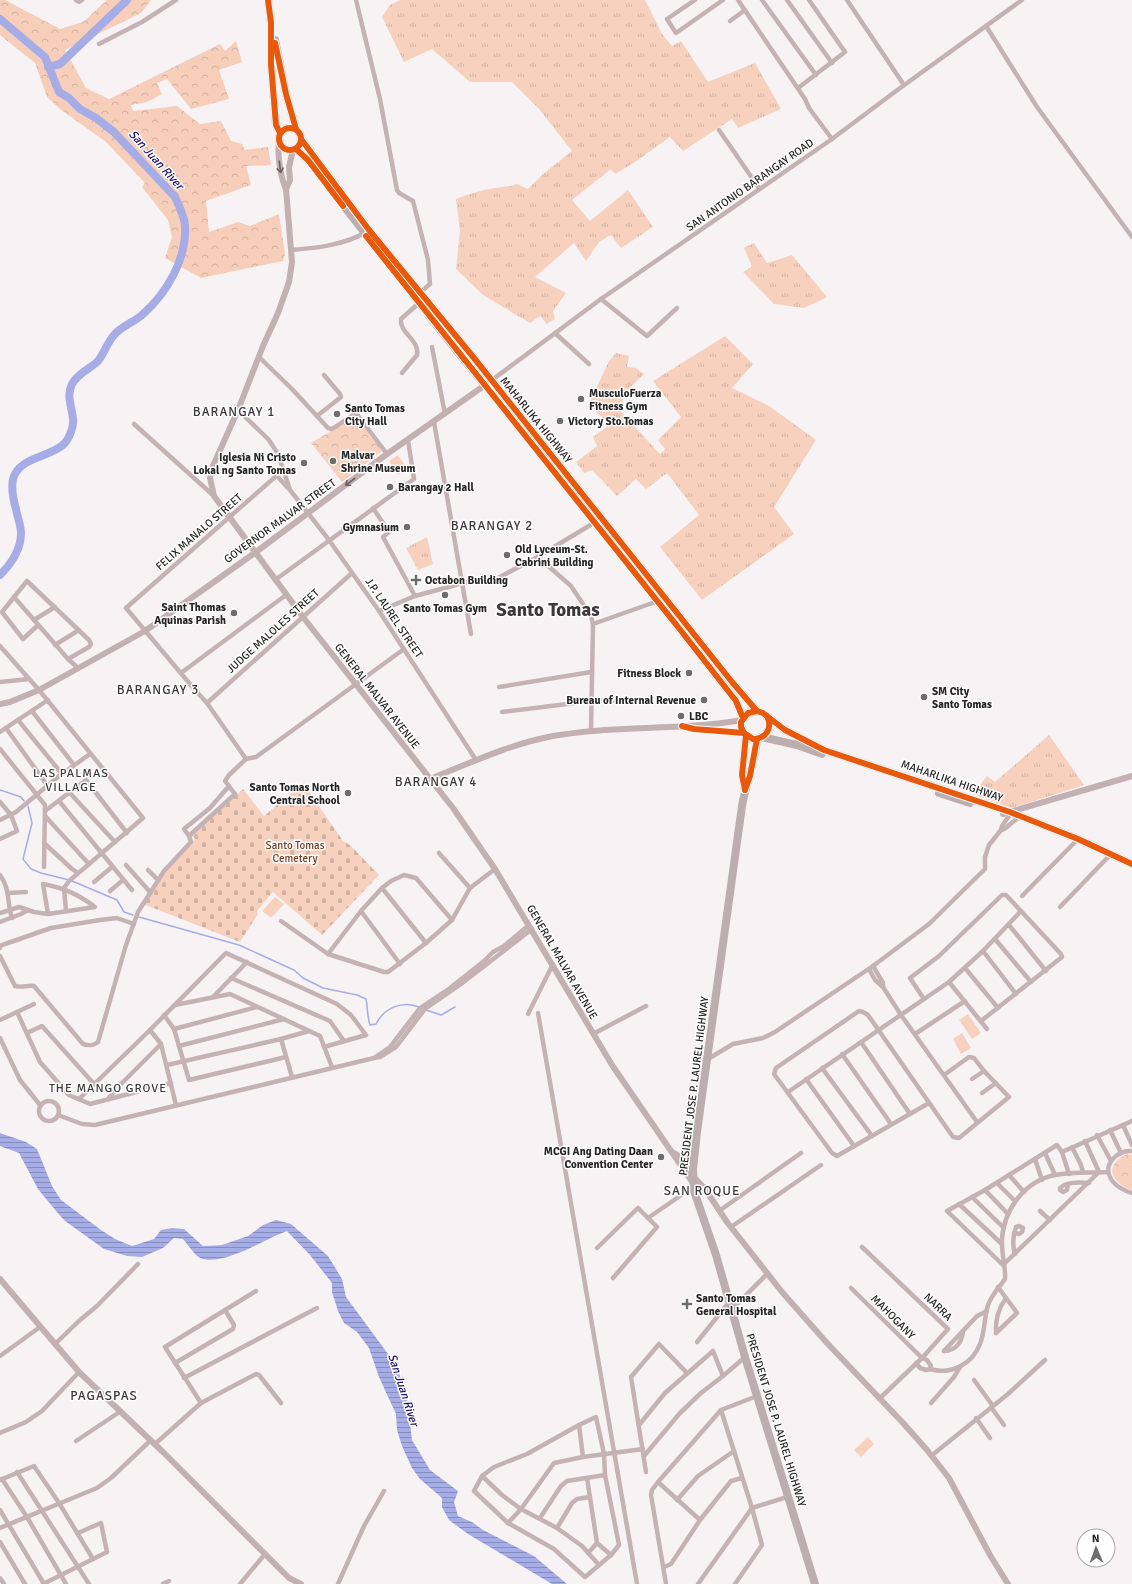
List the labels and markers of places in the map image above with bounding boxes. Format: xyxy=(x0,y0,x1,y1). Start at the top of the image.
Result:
place label: MusculoFuerza Fitness Gym xyxy=(589,387,662,413)
marker: MusculoFuerza Fitness Gym xyxy=(576,394,586,404)
place label: Santo Tomas City Hall xyxy=(345,402,405,428)
marker: Santo Tomas City Hall xyxy=(332,409,342,419)
place label: Victory Sto.Tomas xyxy=(568,415,654,428)
marker: Victory Sto.Tomas xyxy=(555,416,565,426)
place label: Malvar Shrine Museum xyxy=(341,449,415,475)
place label: Iglesia Ni Cristo Lokal ng Santo Tomas xyxy=(193,451,296,477)
marker: Malvar Shrine Museum xyxy=(328,456,338,466)
marker: Iglesia Ni Cristo Lokal ng Santo Tomas xyxy=(299,458,309,468)
place label: Barangay 2 Hall xyxy=(398,481,475,494)
marker: Barangay 2 Hall xyxy=(385,482,395,492)
place label: Gymnasium xyxy=(343,521,399,534)
marker: Gymnasium xyxy=(402,522,412,532)
place label: Old Lyceum-St. Cabrini Building xyxy=(515,543,593,569)
marker: Old Lyceum-St. Cabrini Building xyxy=(502,550,512,560)
marker: Octabon Building xyxy=(410,574,422,586)
place label: Octabon Building xyxy=(425,574,508,587)
marker: Santo Tomas Gym xyxy=(440,590,450,600)
place label: Saint Thomas Aquinas Parish xyxy=(154,601,226,627)
place label: Santo Tomas Gym xyxy=(403,602,487,615)
marker: Saint Thomas Aquinas Parish xyxy=(229,608,239,618)
place label: Fitness Block xyxy=(617,667,681,680)
marker: Fitness Block xyxy=(684,668,694,678)
place label: SM City Santo Tomas xyxy=(932,685,992,711)
marker: SM City Santo Tomas xyxy=(919,692,929,702)
place label: Bureau of Internal Revenue xyxy=(566,694,697,707)
marker: Bureau of Internal Revenue xyxy=(699,695,709,705)
place label: LBC xyxy=(689,710,708,723)
marker: LBC xyxy=(676,711,686,721)
place label: Santo Tomas North Central School xyxy=(250,781,341,807)
marker: Santo Tomas North Central School xyxy=(343,788,353,798)
place label: MCGI Ang Dating Daan Convention Center xyxy=(544,1145,654,1171)
marker: MCGI Ang Dating Daan Convention Center xyxy=(656,1152,666,1162)
place label: Santo Tomas General Hospital xyxy=(696,1292,777,1318)
marker: Santo Tomas General Hospital xyxy=(681,1298,693,1310)

